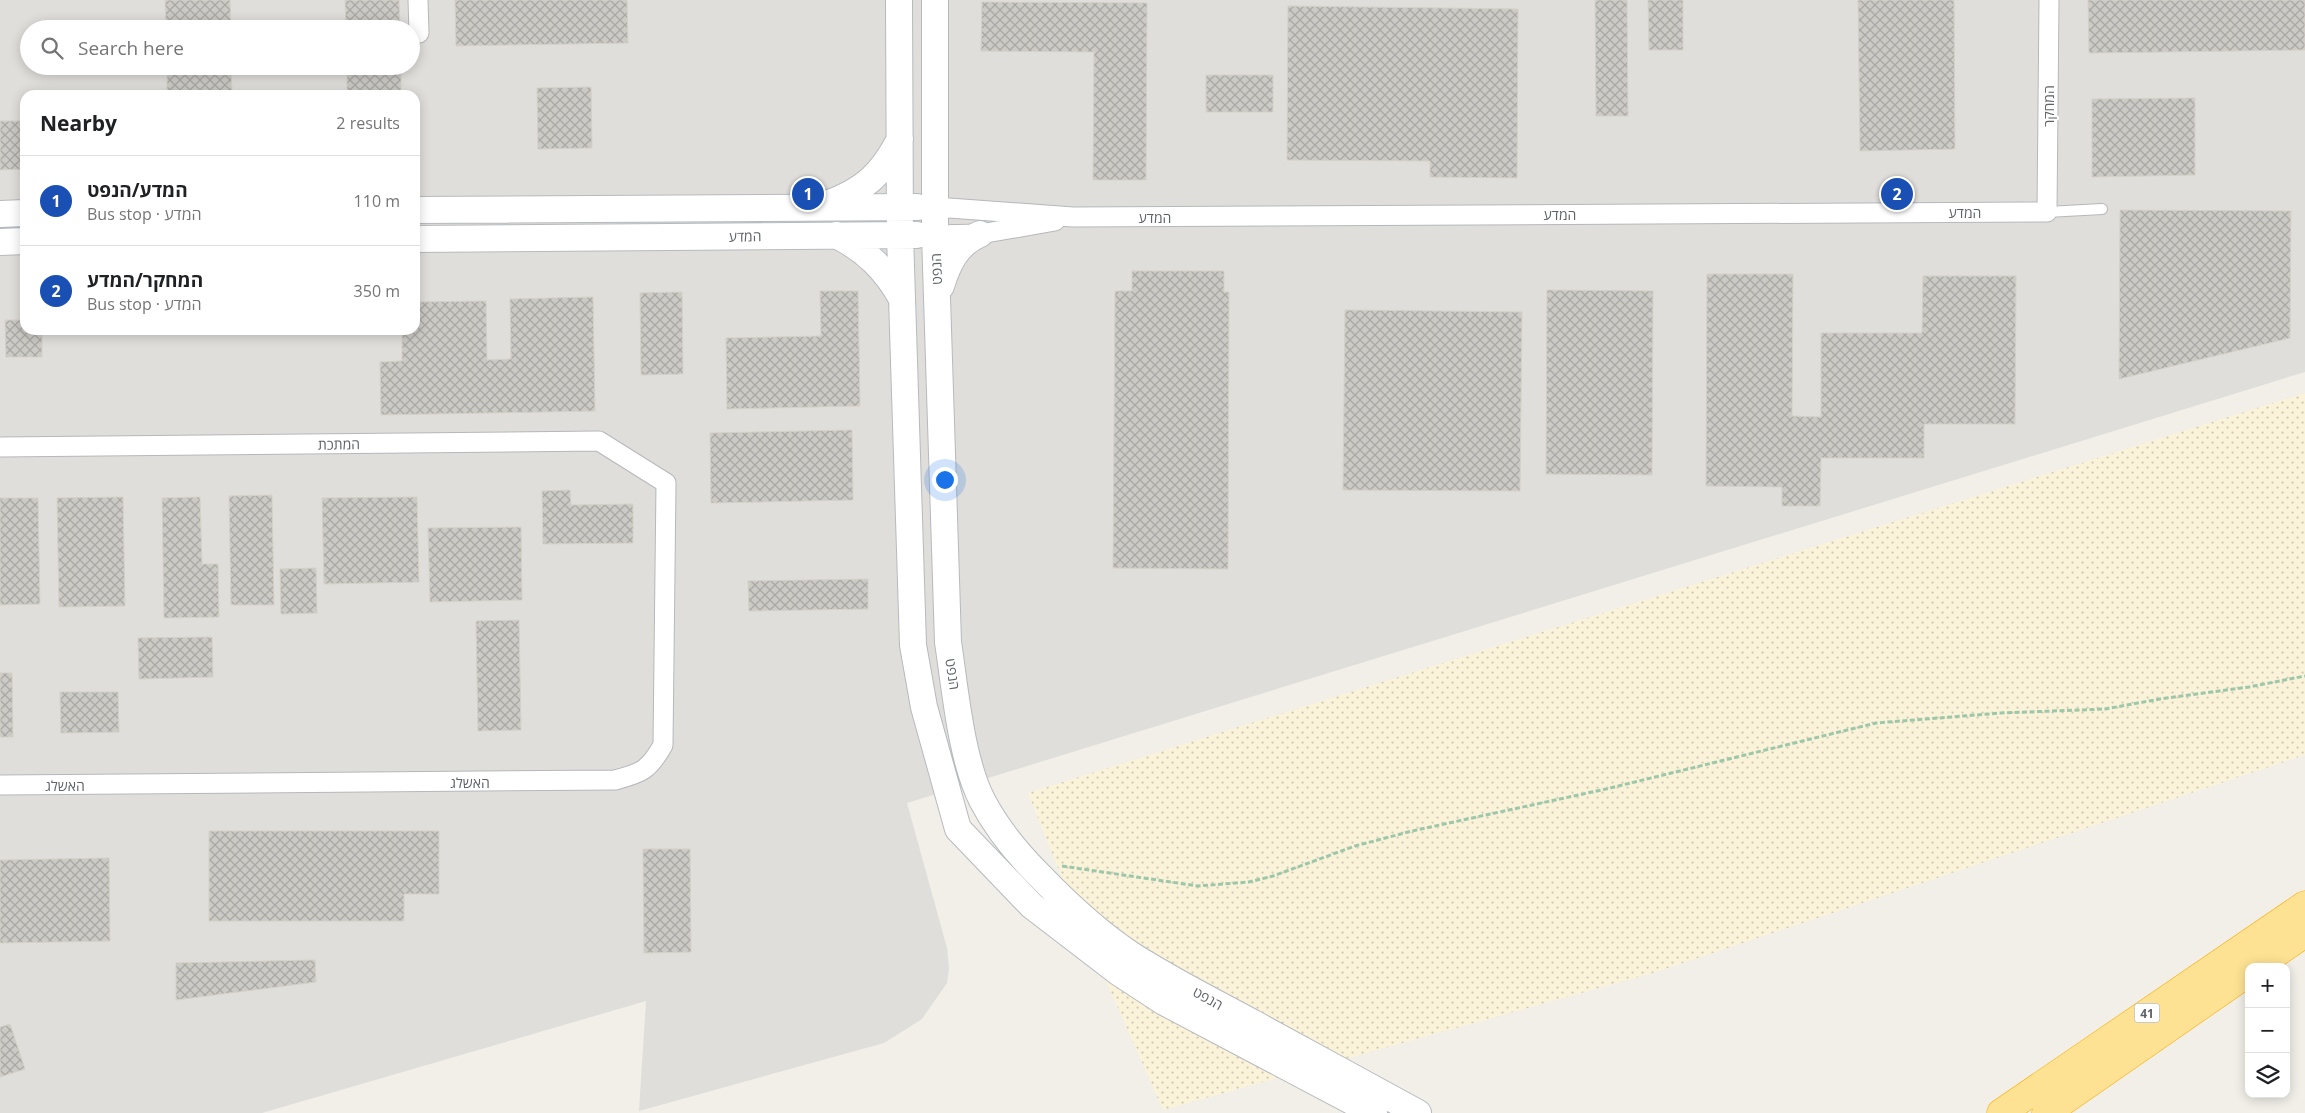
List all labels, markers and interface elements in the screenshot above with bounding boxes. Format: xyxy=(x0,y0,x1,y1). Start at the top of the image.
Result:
search box xyxy=(20,20,420,75)
icon: search xyxy=(38,34,66,62)
text: Search here xyxy=(78,35,184,61)
street label: המחקר xyxy=(2039,85,2058,127)
text: Nearby xyxy=(40,109,117,137)
text: 2 results xyxy=(336,112,400,134)
pin: 1 xyxy=(792,175,824,213)
pin: 2 xyxy=(1881,175,1913,213)
text: המדע/הנפט xyxy=(87,177,188,203)
text: 1 xyxy=(51,190,61,212)
text: 110 m xyxy=(354,190,400,212)
text: Bus stop · המדע xyxy=(87,203,202,225)
street label: המדע xyxy=(1949,203,1981,222)
street label: המדע xyxy=(1544,205,1576,224)
street label: המדע xyxy=(1139,208,1171,227)
street label: המדע xyxy=(728,226,762,246)
street label: הנפט xyxy=(926,253,946,285)
text: המחקר/המדע xyxy=(87,267,203,293)
text: 2 xyxy=(51,280,61,302)
text: 350 m xyxy=(354,280,400,302)
text: Bus stop · המדע xyxy=(87,293,202,315)
street label: המתכת xyxy=(318,434,360,454)
your location xyxy=(932,467,958,493)
street label: הנפט xyxy=(941,657,965,691)
street label: האשלג xyxy=(450,773,490,792)
street label: האשלג xyxy=(45,776,85,795)
map controls xyxy=(2245,963,2290,1098)
button: + xyxy=(2245,963,2290,1008)
street label: הנפט xyxy=(1189,982,1227,1014)
road number: 41 xyxy=(2134,1004,2160,1022)
button: − xyxy=(2245,1008,2290,1053)
button: layers xyxy=(2245,1053,2290,1098)

